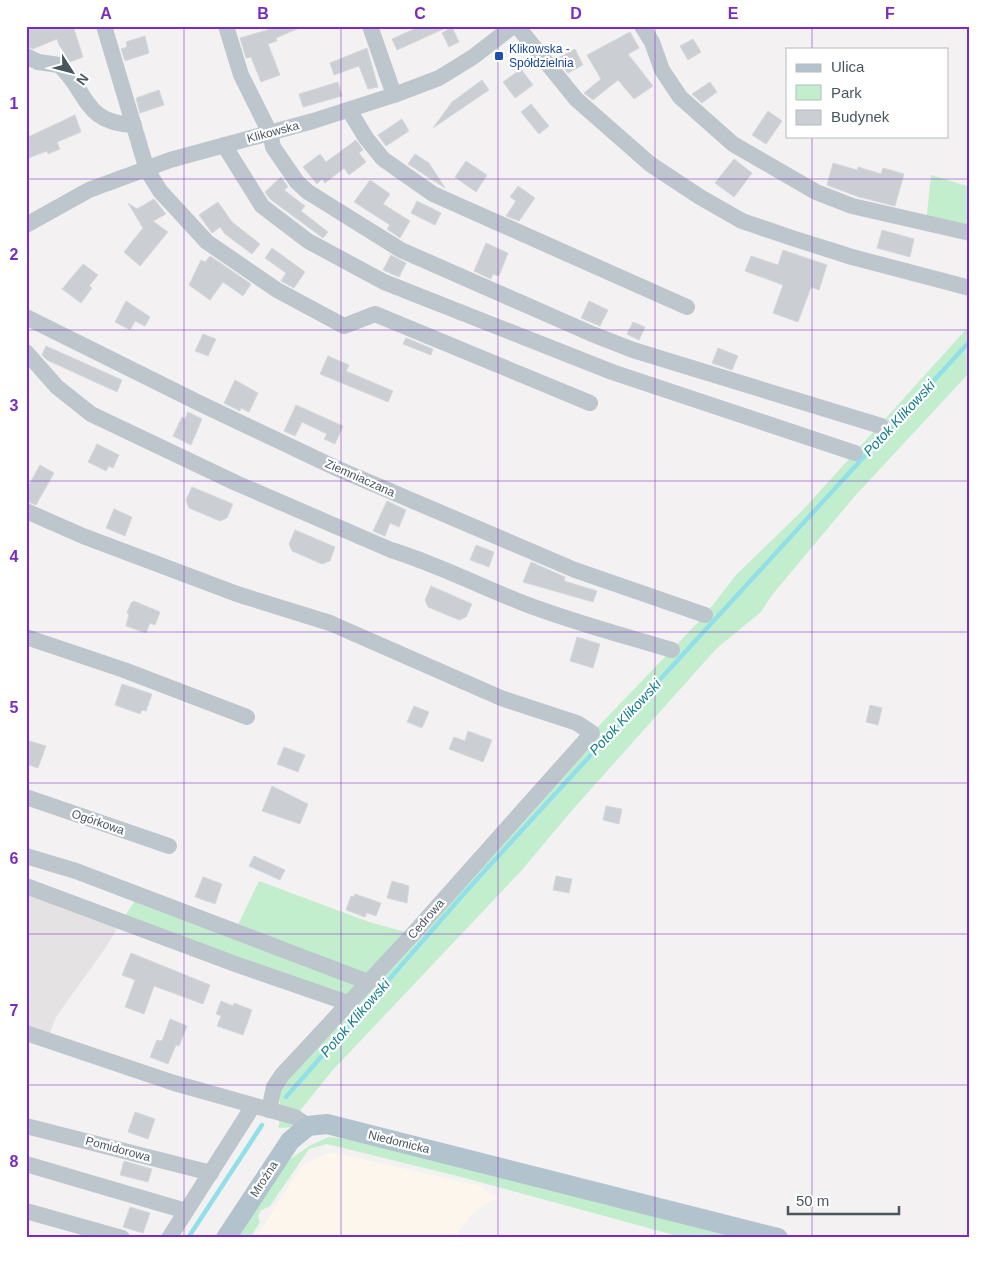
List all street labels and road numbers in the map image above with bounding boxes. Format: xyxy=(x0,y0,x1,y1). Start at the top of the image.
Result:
street label: Klikowska xyxy=(245,118,301,146)
street label: Ziemniaczana xyxy=(323,456,397,500)
street label: Ogórkowa xyxy=(70,806,126,838)
street label: Cedrowa xyxy=(405,896,447,942)
street label: Niedomicka xyxy=(367,1128,431,1156)
street label: Pomidorowa xyxy=(84,1134,152,1164)
street label: Mroźna xyxy=(247,1158,281,1200)

